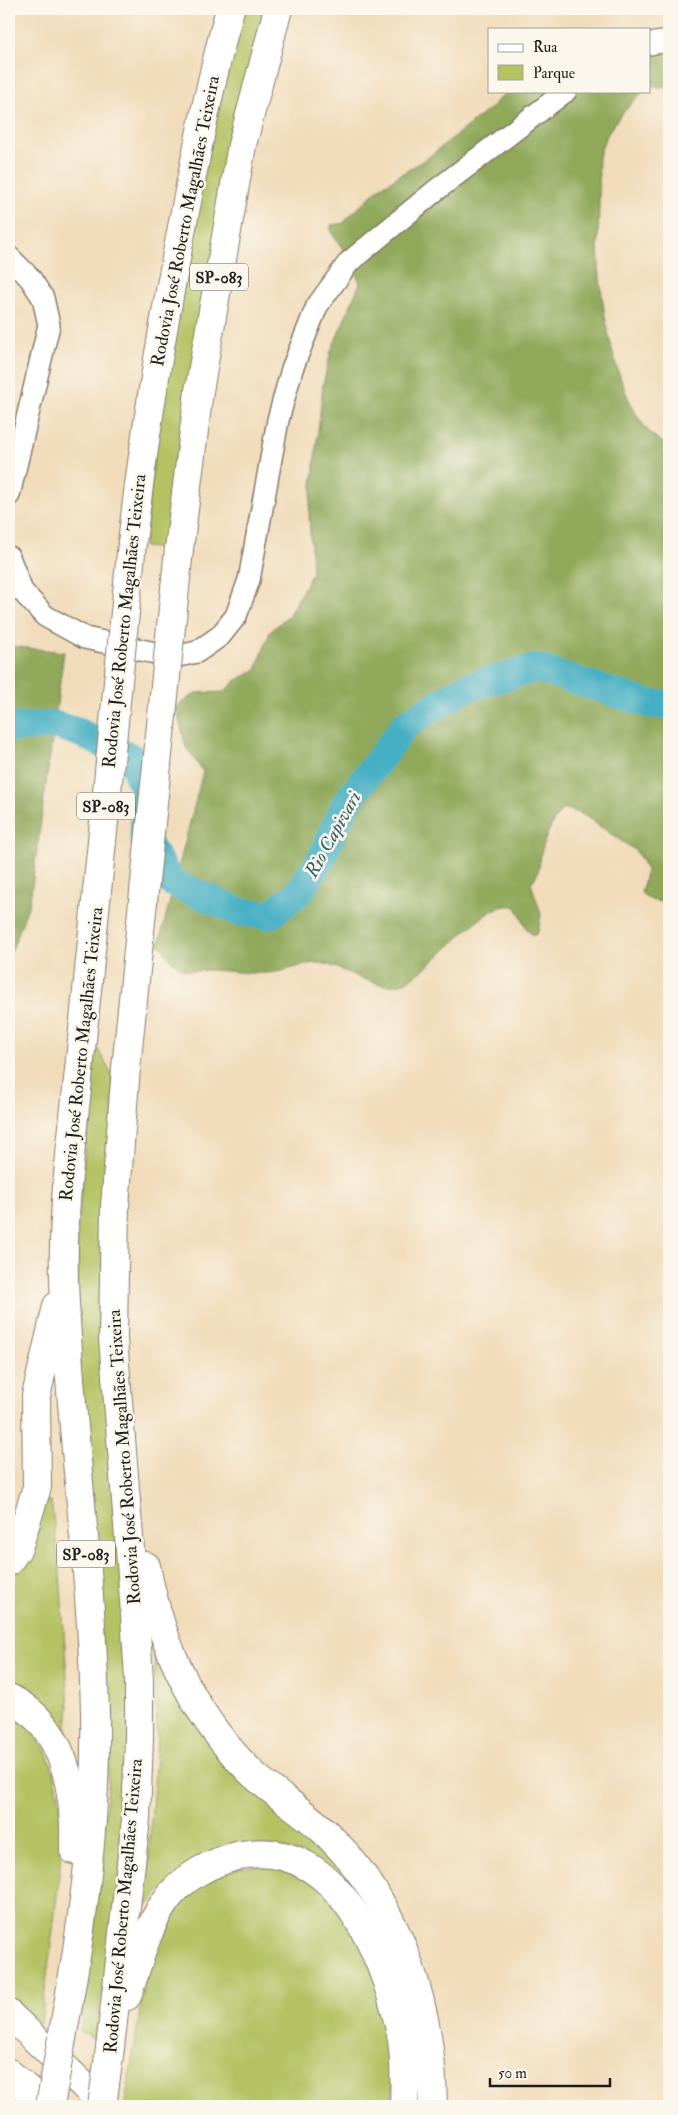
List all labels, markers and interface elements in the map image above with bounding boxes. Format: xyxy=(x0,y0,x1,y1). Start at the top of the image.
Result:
legend xyxy=(488,28,650,92)
text: Rua xyxy=(533,38,558,57)
text: Parque xyxy=(533,64,575,83)
street label: Rodovia José Roberto Magalhães Teixeira xyxy=(146,73,225,368)
road number: SP-083 xyxy=(190,264,248,290)
street label: Rodovia José Roberto Magalhães Teixeira xyxy=(98,472,151,769)
water label: Rio Capivari xyxy=(299,787,366,883)
road number: SP-083 xyxy=(77,792,135,819)
street label: Rodovia José Roberto Magalhães Teixeira xyxy=(55,905,108,1202)
street label: Rodovia José Roberto Magalhães Teixeira xyxy=(103,1308,146,1605)
road number: SP-083 xyxy=(57,1540,115,1568)
street label: Rodovia José Roberto Magalhães Teixeira xyxy=(99,1757,148,2054)
scale bar xyxy=(490,2055,610,2087)
text: 50 m xyxy=(498,2064,527,2083)

